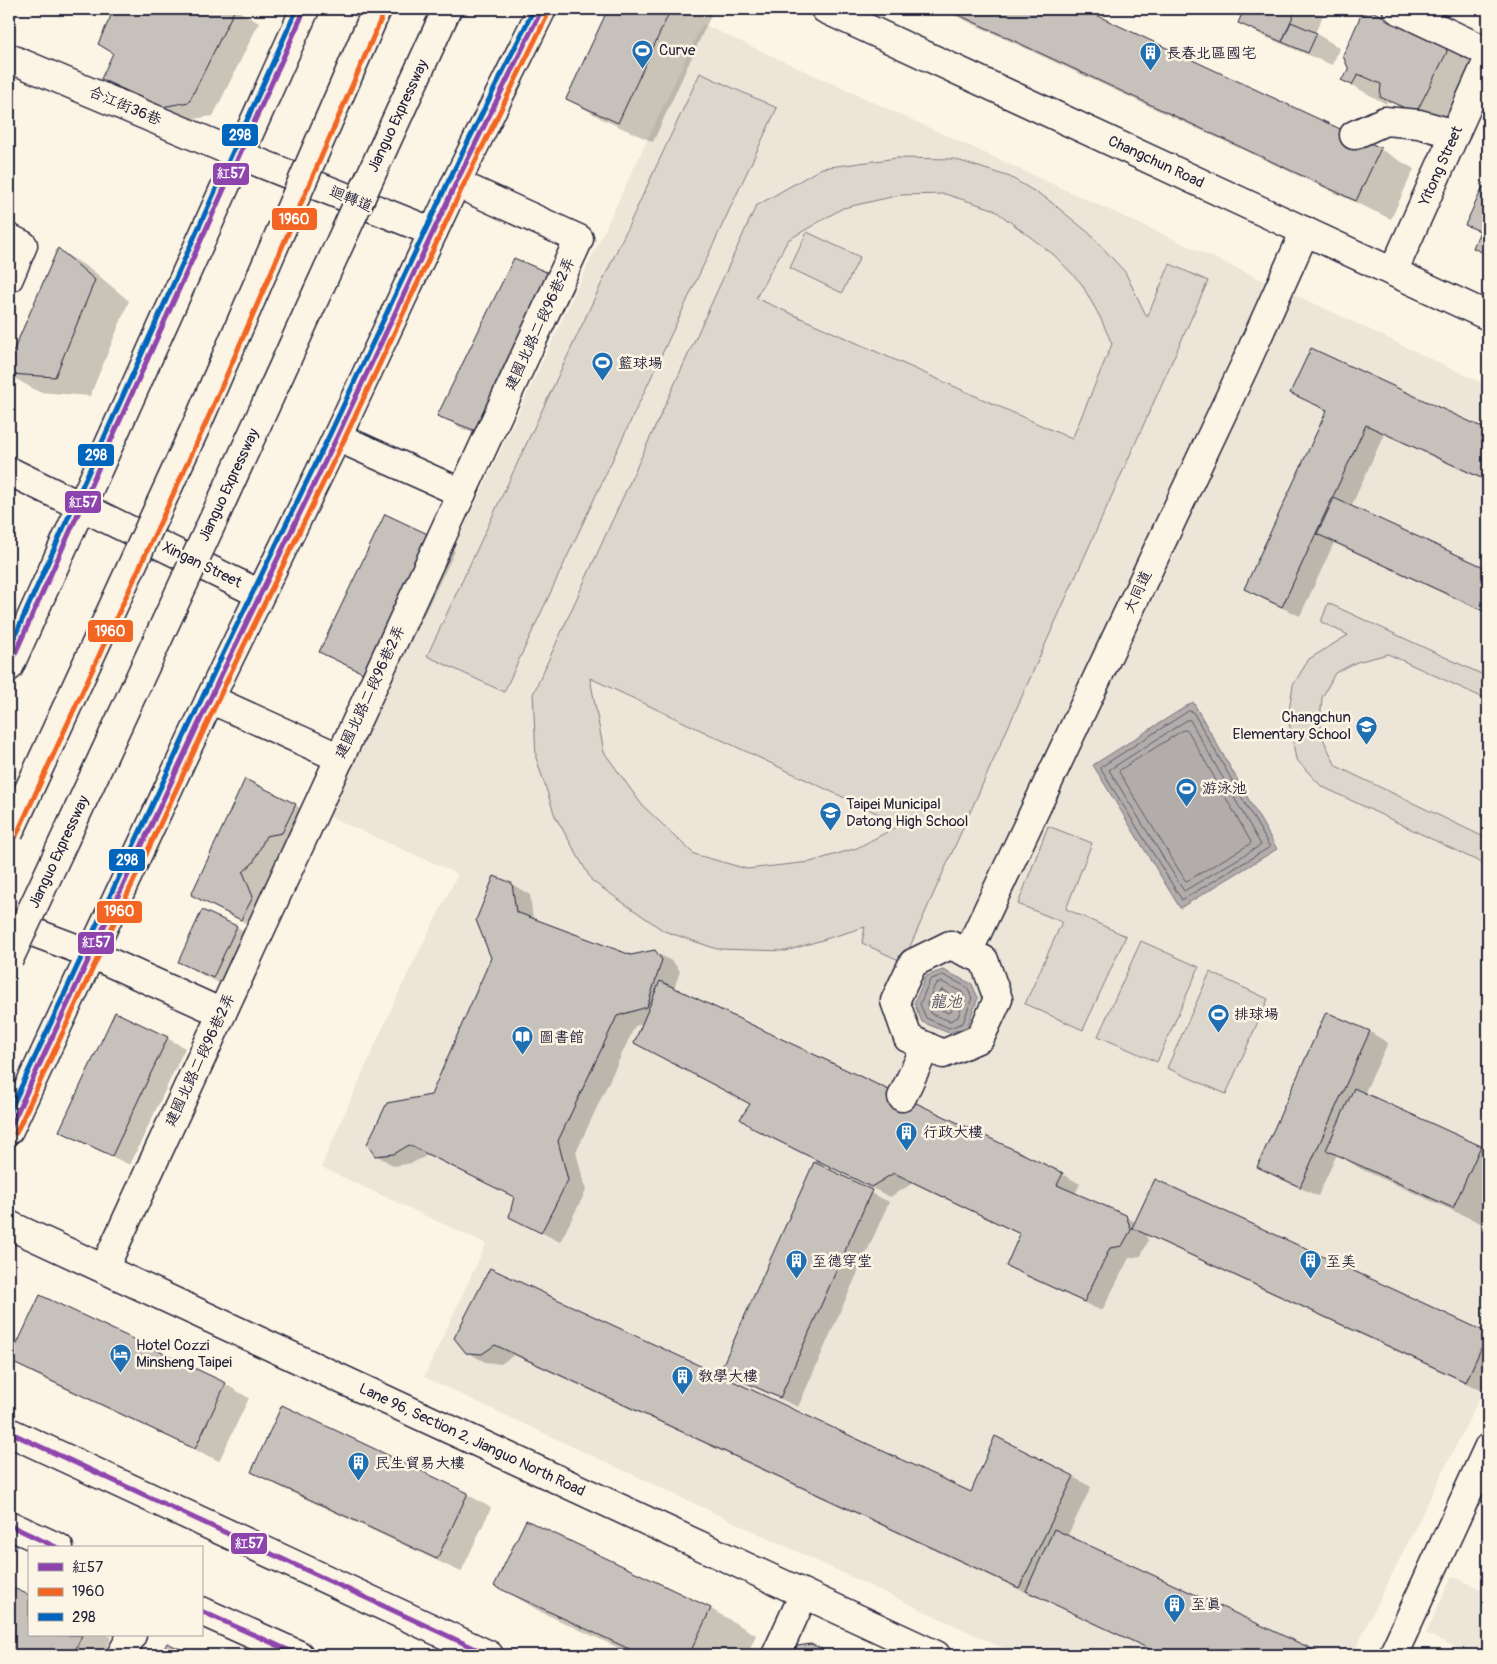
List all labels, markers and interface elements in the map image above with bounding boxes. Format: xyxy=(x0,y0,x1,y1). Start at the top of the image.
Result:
sports icon: Curve xyxy=(631,38,655,69)
place label: Curve xyxy=(659,41,696,60)
building icon: 長春北區國宅 xyxy=(1138,41,1162,72)
place label: 長春北區國宅 xyxy=(1166,44,1256,63)
street label: Jianguo Expressway xyxy=(364,56,433,175)
street label: 合江街36巷 xyxy=(86,82,164,130)
street label: Yitong Street xyxy=(1415,122,1467,210)
line badge: 298 xyxy=(221,123,259,147)
text: 298 xyxy=(229,127,251,144)
street label: Changchun Road xyxy=(1105,131,1207,193)
line badge: 紅57 xyxy=(212,162,250,186)
text: 紅57 xyxy=(217,165,246,182)
street label: 迴轉道 xyxy=(327,182,375,216)
line badge: 1960 xyxy=(271,207,318,231)
text: 1960 xyxy=(279,211,310,228)
street label: 建國北路二段96巷2弄 xyxy=(501,254,579,394)
sports icon: 籃球場 xyxy=(590,351,614,382)
place label: 籃球場 xyxy=(618,354,663,373)
street label: Jianguo Expressway xyxy=(195,425,264,544)
line badge: 298 xyxy=(77,443,115,467)
text: 298 xyxy=(85,447,107,464)
line badge: 紅57 xyxy=(64,490,102,514)
text: 紅57 xyxy=(69,494,98,511)
street label: Xingan Street xyxy=(159,538,246,593)
street label: 大同道 xyxy=(1120,568,1156,616)
line badge: 1960 xyxy=(87,619,134,643)
street label: 建國北路二段96巷2弄 xyxy=(331,622,409,762)
text: 1960 xyxy=(95,623,126,640)
place label: Changchun Elementary School xyxy=(1233,708,1351,744)
school or university icon: Changchun Elementary School xyxy=(1355,714,1379,745)
sports icon: 游泳池 xyxy=(1174,776,1198,807)
place label: 游泳池 xyxy=(1202,779,1247,798)
street label: Jianguo Expressway xyxy=(25,792,94,911)
place label: Taipei Municipal Datong High School xyxy=(846,795,968,831)
school or university icon: Taipei Municipal Datong High School xyxy=(818,801,842,832)
line badge: 298 xyxy=(108,848,146,872)
text: 298 xyxy=(116,852,138,869)
line badge: 1960 xyxy=(96,900,143,924)
text: 1960 xyxy=(104,903,135,920)
line badge: 紅57 xyxy=(77,931,115,955)
text: 紅57 xyxy=(82,934,111,951)
street label: 建國北路二段96巷2弄 xyxy=(161,990,239,1130)
water label: 龍池 xyxy=(930,992,963,1012)
sports icon: 排球場 xyxy=(1206,1002,1230,1033)
place label: 排球場 xyxy=(1234,1005,1279,1024)
library icon: 圖書館 xyxy=(511,1025,535,1056)
place label: 圖書館 xyxy=(539,1028,584,1047)
building icon: 行政大樓 xyxy=(895,1120,919,1151)
place label: 行政大樓 xyxy=(923,1123,983,1142)
building icon: 至德穿堂 xyxy=(784,1249,808,1280)
building icon: 至美 xyxy=(1298,1249,1322,1280)
place label: 至德穿堂 xyxy=(812,1252,872,1271)
place label: 至美 xyxy=(1326,1252,1356,1271)
place label: Hotel Cozzi Minsheng Taipei xyxy=(136,1336,232,1372)
hotel icon: Hotel Cozzi Minsheng Taipei xyxy=(108,1342,132,1373)
building icon: 教學大樓 xyxy=(670,1364,694,1395)
place label: 教學大樓 xyxy=(698,1367,758,1386)
street label: Lane 96, Section 2, Jianguo North Road xyxy=(356,1379,588,1501)
building icon: 民生貿易大樓 xyxy=(347,1451,371,1482)
place label: 民生貿易大樓 xyxy=(375,1454,465,1473)
line badge: 紅57 xyxy=(230,1532,268,1555)
text: 紅57 xyxy=(235,1535,264,1552)
legend xyxy=(28,1546,202,1636)
text: 紅57 xyxy=(72,1558,103,1577)
text: 1960 xyxy=(72,1582,105,1601)
building icon: 至真 xyxy=(1163,1592,1187,1623)
place label: 至真 xyxy=(1191,1595,1221,1614)
text: 298 xyxy=(72,1608,96,1627)

